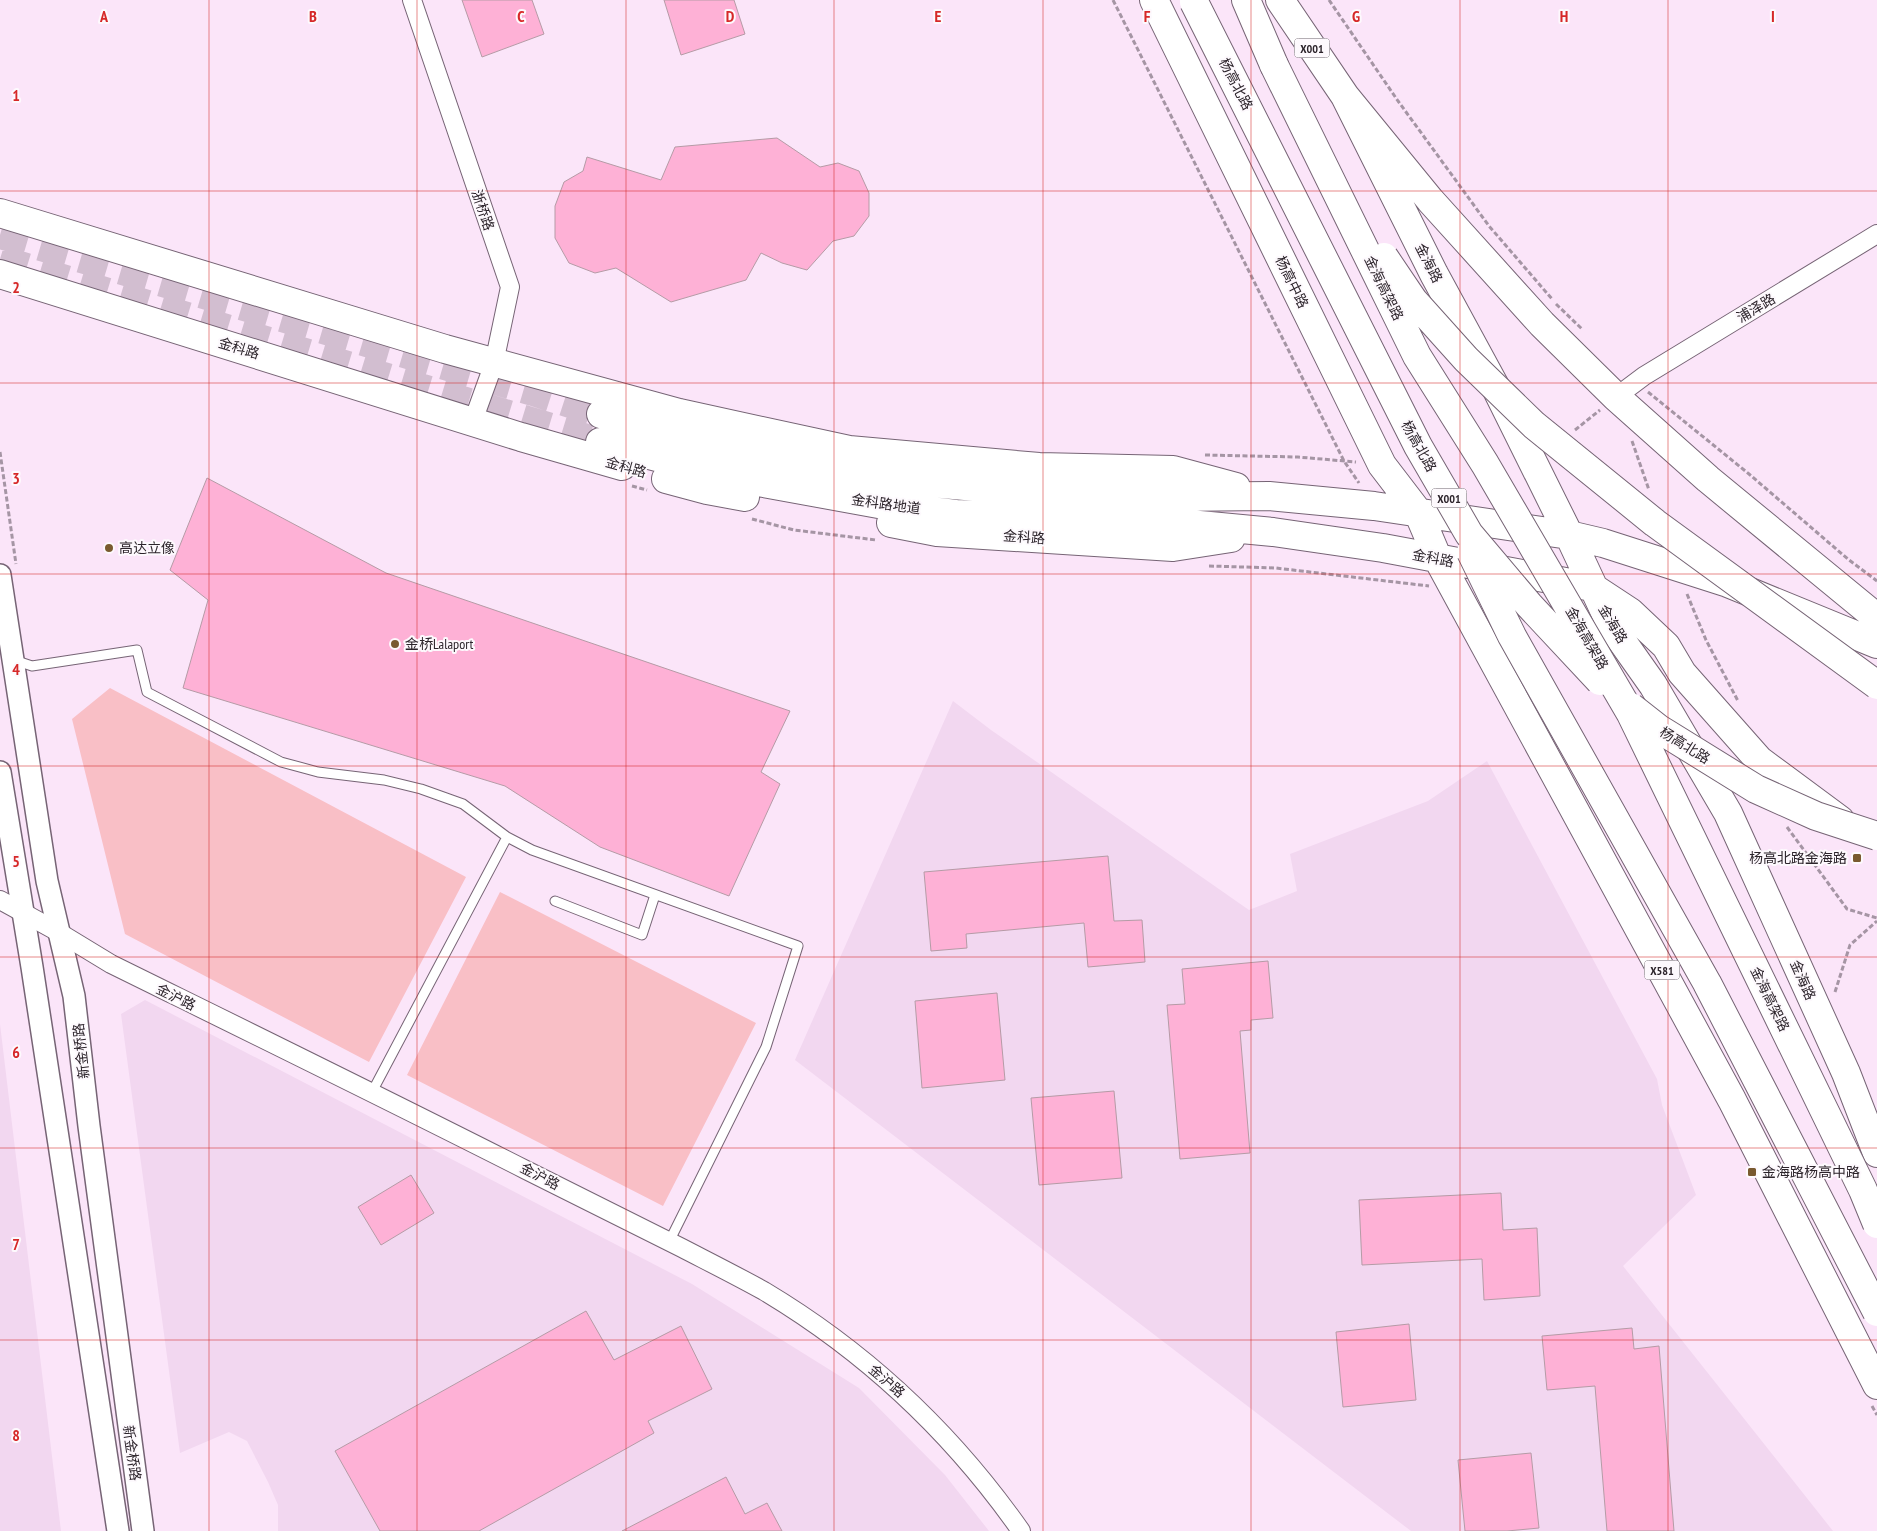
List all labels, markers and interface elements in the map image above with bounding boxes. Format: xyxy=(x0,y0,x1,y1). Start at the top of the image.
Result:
text: A xyxy=(99,6,109,26)
text: B xyxy=(309,6,317,26)
text: C xyxy=(517,6,525,26)
text: D xyxy=(726,6,735,26)
text: E xyxy=(935,6,942,26)
text: F xyxy=(1144,6,1151,26)
text: G xyxy=(1352,6,1360,26)
text: H xyxy=(1560,6,1568,26)
text: I xyxy=(1771,6,1775,26)
road number: X001 xyxy=(1294,38,1330,58)
street label: 杨高北路 xyxy=(1215,55,1257,113)
text: 1 xyxy=(12,85,20,105)
street label: 浙桥路 xyxy=(468,187,498,233)
street label: 金海路 xyxy=(1411,240,1447,286)
street label: 杨高中路 xyxy=(1272,253,1312,311)
street label: 金海高架路 xyxy=(1361,253,1407,323)
text: 2 xyxy=(12,277,20,297)
street label: 浦泽路 xyxy=(1733,289,1779,327)
street label: 金科路 xyxy=(216,333,262,363)
street label: 杨高北路 xyxy=(1398,417,1440,475)
street label: 金科路 xyxy=(603,453,649,481)
text: 3 xyxy=(12,468,20,488)
road number: X001 xyxy=(1432,488,1466,508)
street label: 金科路地道 xyxy=(850,490,922,518)
street label: 金科路 xyxy=(1002,527,1046,547)
place label: 高达立像 xyxy=(119,539,175,557)
marker: 高达立像 xyxy=(103,542,115,554)
street label: 金科路 xyxy=(1411,545,1455,571)
street label: 金海路 xyxy=(1594,601,1632,647)
street label: 金海高架路 xyxy=(1562,603,1612,673)
place label: 金桥Lalaport xyxy=(405,635,473,653)
marker: 金桥Lalaport xyxy=(389,638,401,650)
text: 4 xyxy=(12,659,20,679)
street label: 杨高北路 xyxy=(1656,723,1714,767)
place label: 杨高北路金海路 xyxy=(1749,849,1847,867)
text: 5 xyxy=(12,851,20,871)
marker: 杨高北路金海路 xyxy=(1851,852,1863,864)
street label: 金海路 xyxy=(1786,957,1820,1003)
road number: X581 xyxy=(1644,960,1680,980)
street label: 金海高架路 xyxy=(1747,964,1793,1034)
street label: 金沪路 xyxy=(153,980,199,1014)
street label: 新金桥路 xyxy=(69,1022,93,1080)
text: 6 xyxy=(12,1042,20,1062)
street label: 金沪路 xyxy=(517,1158,563,1194)
place label: 金海路杨高中路 xyxy=(1762,1163,1860,1181)
marker: 金海路杨高中路 xyxy=(1746,1166,1758,1178)
text: 7 xyxy=(12,1234,20,1254)
street label: 金沪路 xyxy=(865,1360,909,1402)
street label: 新金桥路 xyxy=(119,1424,145,1482)
text: 8 xyxy=(12,1425,20,1445)

